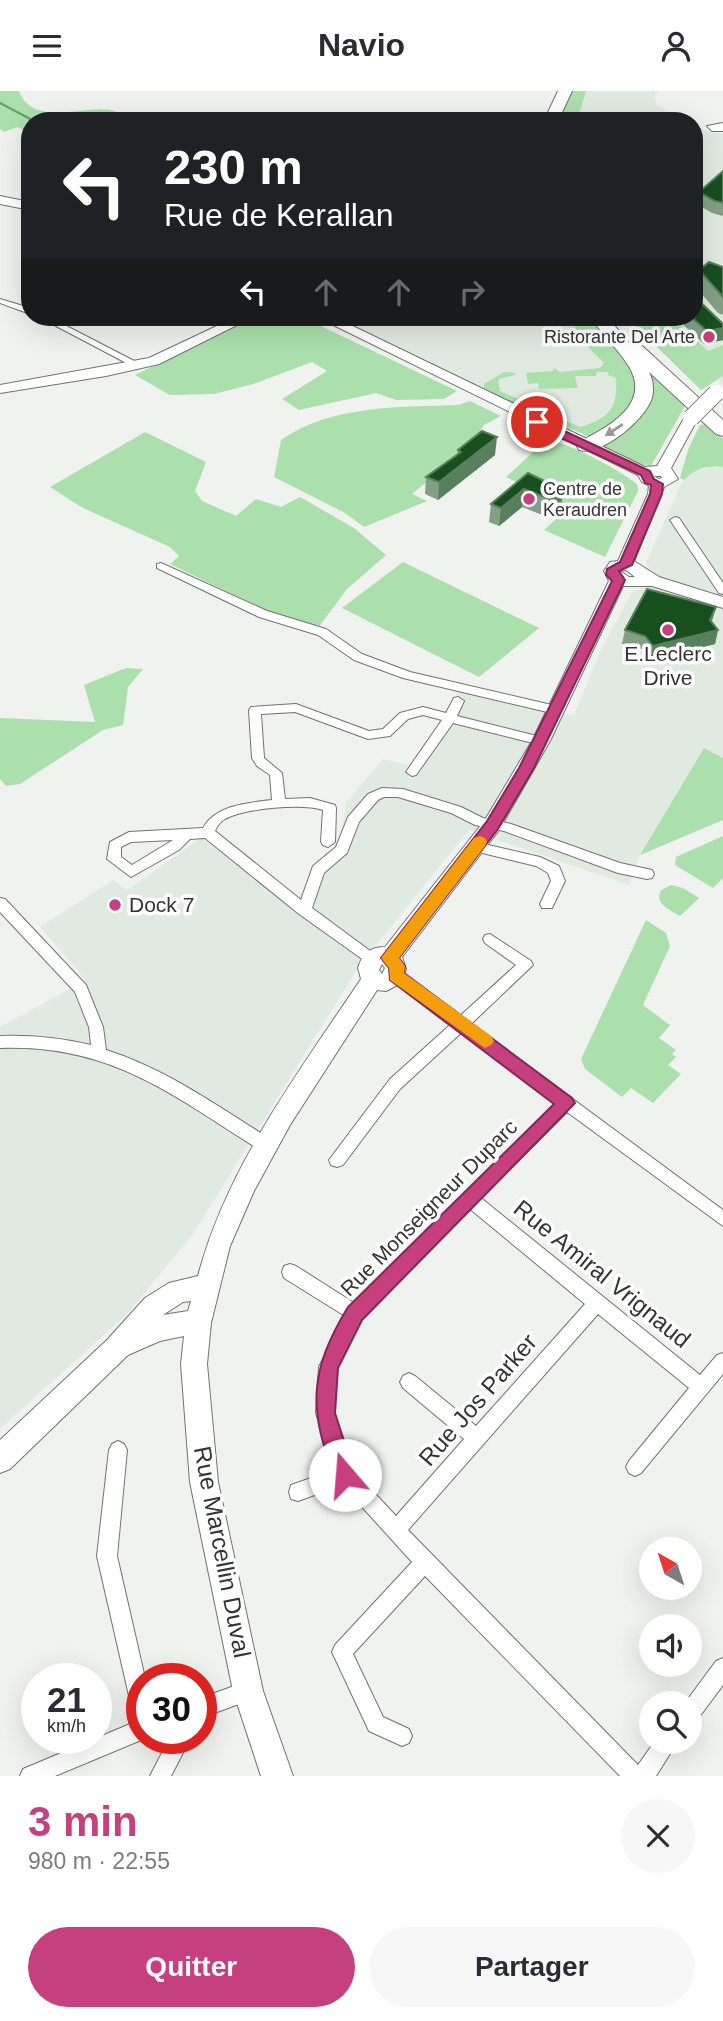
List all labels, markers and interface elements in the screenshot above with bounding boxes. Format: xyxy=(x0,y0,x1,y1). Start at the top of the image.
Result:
icon: menu xyxy=(28,27,66,65)
text: Navio xyxy=(318,27,405,63)
icon: person xyxy=(657,27,695,65)
icon: left xyxy=(49,140,140,231)
text: 230 m xyxy=(164,140,303,194)
text: Rue de Kerallan xyxy=(164,197,393,233)
icon: left xyxy=(234,273,272,311)
icon: ahead xyxy=(307,273,345,311)
icon: ahead xyxy=(380,273,418,311)
icon: right xyxy=(453,273,491,311)
place label: Ristorante Del Arte xyxy=(544,327,695,347)
marker: Ristorante Del Arte xyxy=(701,329,717,345)
pin xyxy=(507,392,567,452)
icon: arrive xyxy=(518,403,556,441)
one-way arrow xyxy=(604,423,623,436)
place label: Centre de Keraudren xyxy=(543,479,627,520)
marker: Centre de Keraudren xyxy=(521,491,537,507)
marker: E.Leclerc Drive xyxy=(660,622,676,638)
place label: E.Leclerc Drive xyxy=(624,642,712,689)
place label: Dock 7 xyxy=(129,893,194,916)
marker: Dock 7 xyxy=(107,897,123,913)
street label: Rue Monseigneur Duparc xyxy=(336,1115,521,1300)
street label: Rue Amiral Vrignaud xyxy=(509,1194,696,1353)
street label: Rue Jos Parker xyxy=(413,1328,542,1471)
position arrow xyxy=(308,1438,382,1512)
street label: Rue Marcellin Duval xyxy=(189,1444,256,1660)
north arrow xyxy=(639,1537,702,1599)
map controls xyxy=(639,1537,702,1754)
button: sound xyxy=(639,1614,702,1677)
speed limit sign: 30 xyxy=(126,1663,217,1754)
text: 21 xyxy=(47,1680,86,1719)
button: search xyxy=(639,1691,702,1754)
text: km/h xyxy=(47,1716,86,1736)
text: 3 min xyxy=(28,1798,138,1845)
button: close xyxy=(621,1799,695,1873)
text: 980 m · 22:55 xyxy=(28,1848,170,1874)
button: Quitter xyxy=(28,1927,355,2007)
button: Partager xyxy=(369,1927,695,2007)

